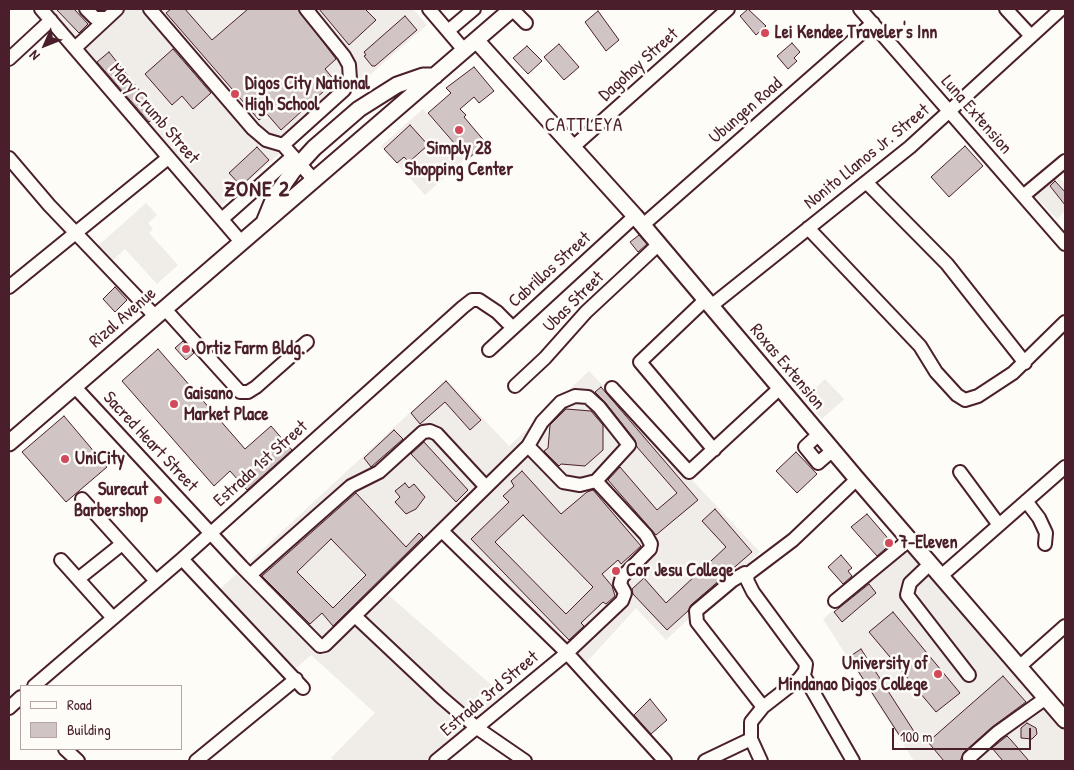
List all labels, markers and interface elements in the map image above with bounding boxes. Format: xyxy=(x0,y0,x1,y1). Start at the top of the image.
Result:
north arrow xyxy=(20,20,70,70)
place label: Lei Kendee Traveler's Inn xyxy=(775,22,937,44)
street label: Dagohoy Street xyxy=(595,24,683,106)
marker: Lei Kendee Traveler's Inn xyxy=(759,27,771,39)
text: N xyxy=(24,46,43,65)
street label: Mary Crumb Street xyxy=(104,59,204,169)
street label: Luna Extension xyxy=(936,71,1016,159)
place label: Digos City National High School xyxy=(245,73,370,116)
street label: Ubungen Road xyxy=(705,73,787,149)
marker: Digos City National High School xyxy=(229,88,241,100)
street label: Nonito Llanos Jr. Street xyxy=(800,100,934,214)
district label: CATTLEYA xyxy=(544,115,624,137)
marker: Simply 28 Shopping Center xyxy=(453,124,465,136)
place label: Simply 28 Shopping Center xyxy=(405,138,513,180)
district label: ZONE 2 xyxy=(223,177,291,203)
street label: Cabrillos Street xyxy=(504,227,596,313)
street label: Ubas Street xyxy=(539,267,609,337)
street label: Rizal Avenue xyxy=(85,283,161,353)
street label: Roxas Extension xyxy=(745,320,829,414)
place label: Ortiz Farm Bldg. xyxy=(196,338,305,360)
marker: Ortiz Farm Bldg. xyxy=(180,343,192,355)
place label: Gaisano Market Place xyxy=(184,383,268,426)
street label: Sacred Heart Street xyxy=(98,387,202,497)
marker: Gaisano Market Place xyxy=(168,398,180,410)
street label: Estrada 1st Street xyxy=(210,416,312,512)
place label: UniCity xyxy=(75,448,125,470)
marker: UniCity xyxy=(59,453,71,465)
place label: Surecut Barbershop xyxy=(74,479,148,522)
marker: Surecut Barbershop xyxy=(152,494,164,506)
place label: 7-Eleven xyxy=(899,532,958,554)
marker: 7-Eleven xyxy=(883,537,895,549)
place label: Cor Jesu College xyxy=(626,560,733,582)
marker: Cor Jesu College xyxy=(610,565,622,577)
street label: Estrada 3rd Street xyxy=(437,647,543,741)
place label: University of Mindanao Digos College xyxy=(778,653,928,696)
marker: University of Mindanao Digos College xyxy=(932,668,944,680)
legend xyxy=(20,685,182,750)
text: Road xyxy=(67,694,92,715)
scale bar xyxy=(894,718,1033,750)
text: Building xyxy=(67,719,111,740)
text: 100 m xyxy=(900,726,933,747)

